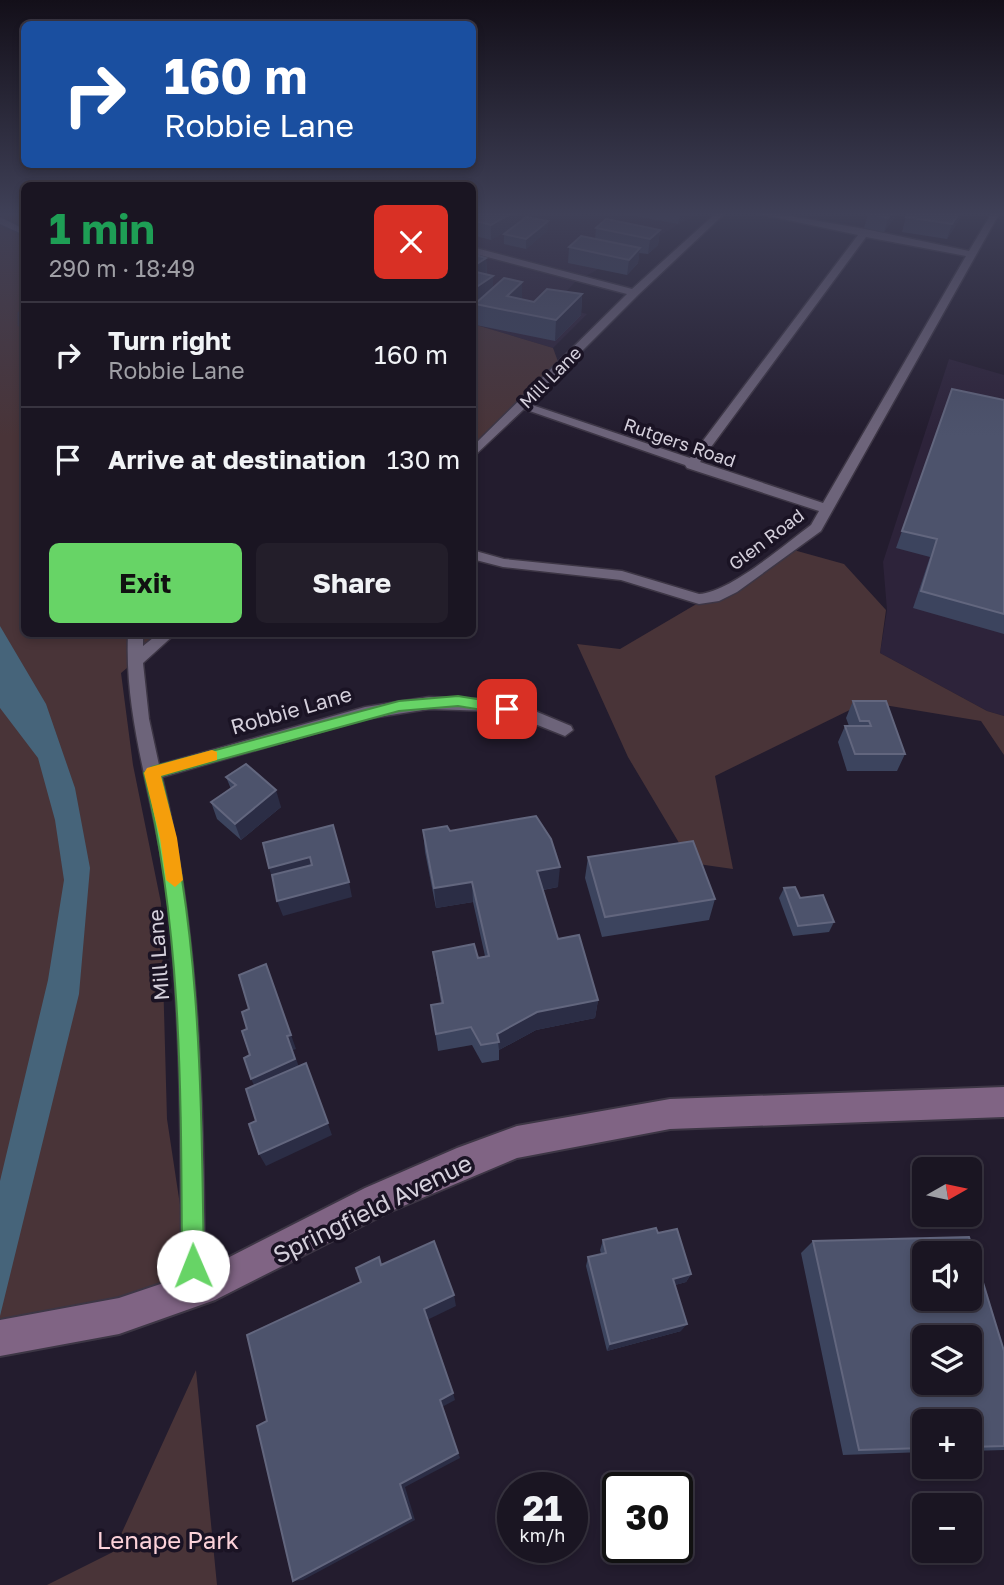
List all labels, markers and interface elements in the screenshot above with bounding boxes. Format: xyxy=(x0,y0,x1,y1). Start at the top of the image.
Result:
text: 160 m xyxy=(164,46,307,105)
icon: right xyxy=(49,49,140,140)
text: Robbie Lane xyxy=(164,106,354,144)
text: 1 min xyxy=(49,203,155,253)
button: close xyxy=(374,205,448,279)
text: 290 m · 18:49 xyxy=(49,254,195,282)
text: Turn right xyxy=(108,325,231,356)
icon: right xyxy=(49,336,87,374)
text: 160 m xyxy=(374,339,448,370)
street label: Mill Lane xyxy=(514,341,586,413)
text: Robbie Lane xyxy=(108,356,245,384)
street label: Rutgers Road xyxy=(621,413,739,471)
icon: arrive xyxy=(49,441,87,479)
text: Arrive at destination xyxy=(108,444,366,475)
text: 130 m xyxy=(387,444,460,475)
street label: Glen Road xyxy=(724,504,808,574)
button: Exit xyxy=(49,543,242,623)
button: Share xyxy=(256,543,448,623)
pin xyxy=(477,679,537,739)
street label: Robbie Lane xyxy=(227,680,355,740)
icon: arrive xyxy=(488,690,526,728)
street label: Mill Lane xyxy=(142,908,174,1002)
street label: Springfield Avenue xyxy=(268,1147,476,1269)
north arrow xyxy=(912,1157,982,1227)
map controls xyxy=(912,1157,982,1563)
position arrow xyxy=(156,1229,230,1303)
button: sound xyxy=(912,1241,982,1311)
button: layers xyxy=(912,1325,982,1395)
button: + xyxy=(912,1409,982,1479)
speed limit sign: 30 xyxy=(602,1472,693,1563)
text: 21 xyxy=(523,1487,562,1529)
button: − xyxy=(912,1493,982,1563)
text: km/h xyxy=(520,1524,565,1546)
park label: Lenape Park xyxy=(97,1525,239,1554)

